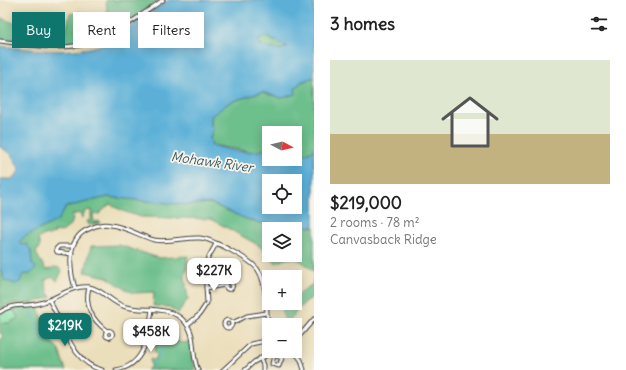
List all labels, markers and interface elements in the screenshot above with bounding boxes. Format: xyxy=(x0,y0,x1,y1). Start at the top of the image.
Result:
chip: Buy xyxy=(12,12,65,48)
chip: Rent xyxy=(73,12,130,48)
chip: Filters xyxy=(138,12,204,48)
text: 3 homes xyxy=(330,13,395,35)
icon: filters xyxy=(588,13,610,35)
icon: home xyxy=(434,86,506,158)
north arrow xyxy=(262,126,302,166)
map controls xyxy=(262,126,302,358)
water label: Mohawk River xyxy=(170,148,256,176)
button: locate xyxy=(262,174,302,214)
text: $219,000 xyxy=(330,192,402,214)
text: 2 rooms · 78 m² xyxy=(330,214,420,231)
button: layers xyxy=(262,222,302,262)
text: Canvasback Ridge xyxy=(330,231,437,248)
pin: $227K xyxy=(186,258,242,292)
text: $227K xyxy=(196,262,232,279)
button: + xyxy=(262,270,302,310)
pin: $219K xyxy=(37,313,93,347)
text: $219K xyxy=(48,317,83,334)
button: − xyxy=(262,318,302,358)
pin: $458K xyxy=(123,319,179,353)
text: $458K xyxy=(132,323,170,340)

